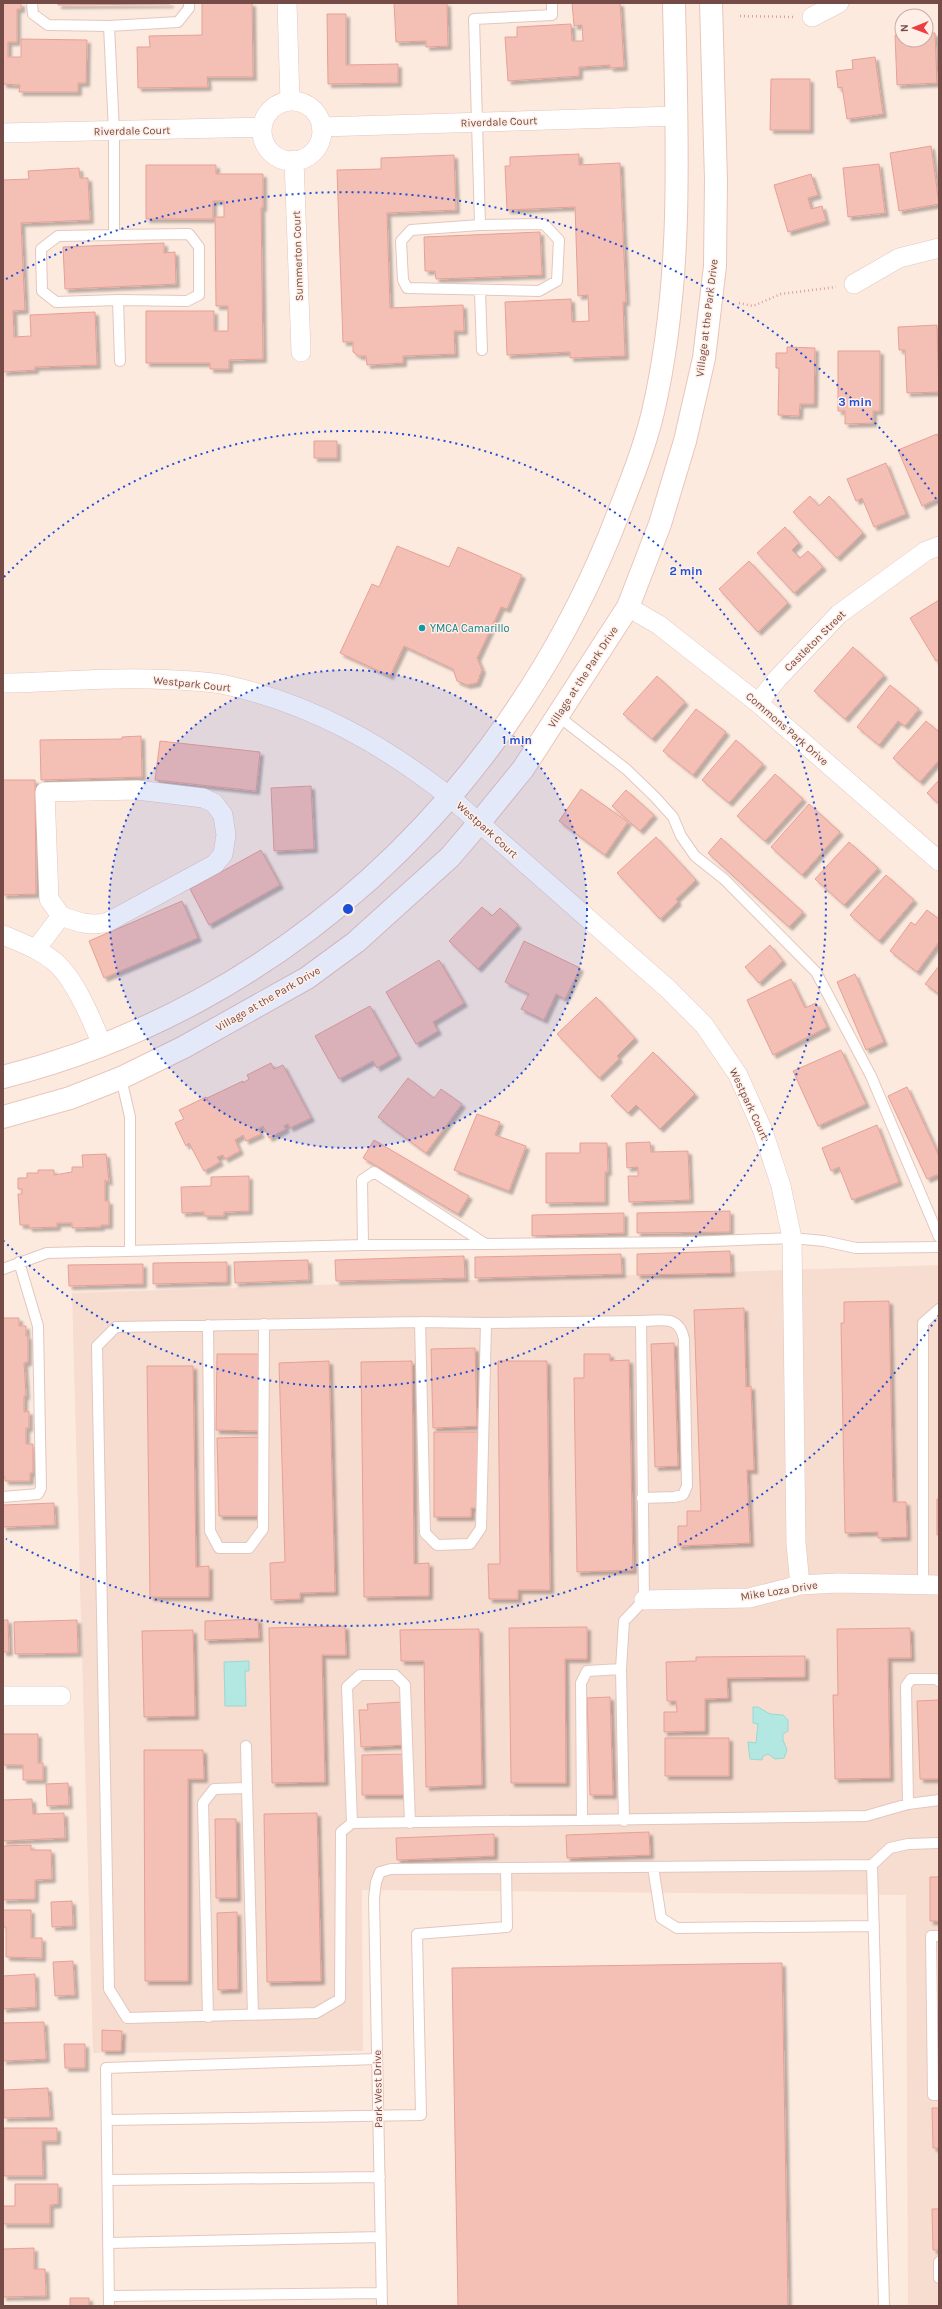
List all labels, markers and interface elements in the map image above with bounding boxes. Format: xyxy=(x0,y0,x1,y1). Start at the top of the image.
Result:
north arrow xyxy=(894,8,934,48)
text: N xyxy=(898,24,911,32)
street label: Riverdale Court xyxy=(460,114,538,130)
street label: Riverdale Court xyxy=(94,124,170,138)
street label: Summerton Court xyxy=(290,211,306,301)
street label: Village at the Park Drive xyxy=(693,258,721,378)
text: 3 min xyxy=(838,395,872,409)
text: 2 min xyxy=(669,564,703,578)
street label: Castleton Street xyxy=(782,608,848,674)
place label: YMCA Camarillo xyxy=(430,622,510,635)
marker: YMCA Camarillo xyxy=(417,623,427,633)
street label: Village at the Park Drive xyxy=(545,623,621,730)
street label: Westpark Court xyxy=(153,673,231,695)
street label: Commons Park Drive xyxy=(743,690,831,769)
text: 1 min xyxy=(502,733,532,747)
street label: Westpark Court xyxy=(454,799,520,861)
centre of rings xyxy=(341,902,355,916)
street label: Village at the Park Drive xyxy=(213,964,323,1034)
street label: Westpark Court xyxy=(727,1066,771,1142)
street label: Mike Loza Drive xyxy=(740,1578,819,1604)
street label: Park West Drive xyxy=(371,2049,385,2128)

